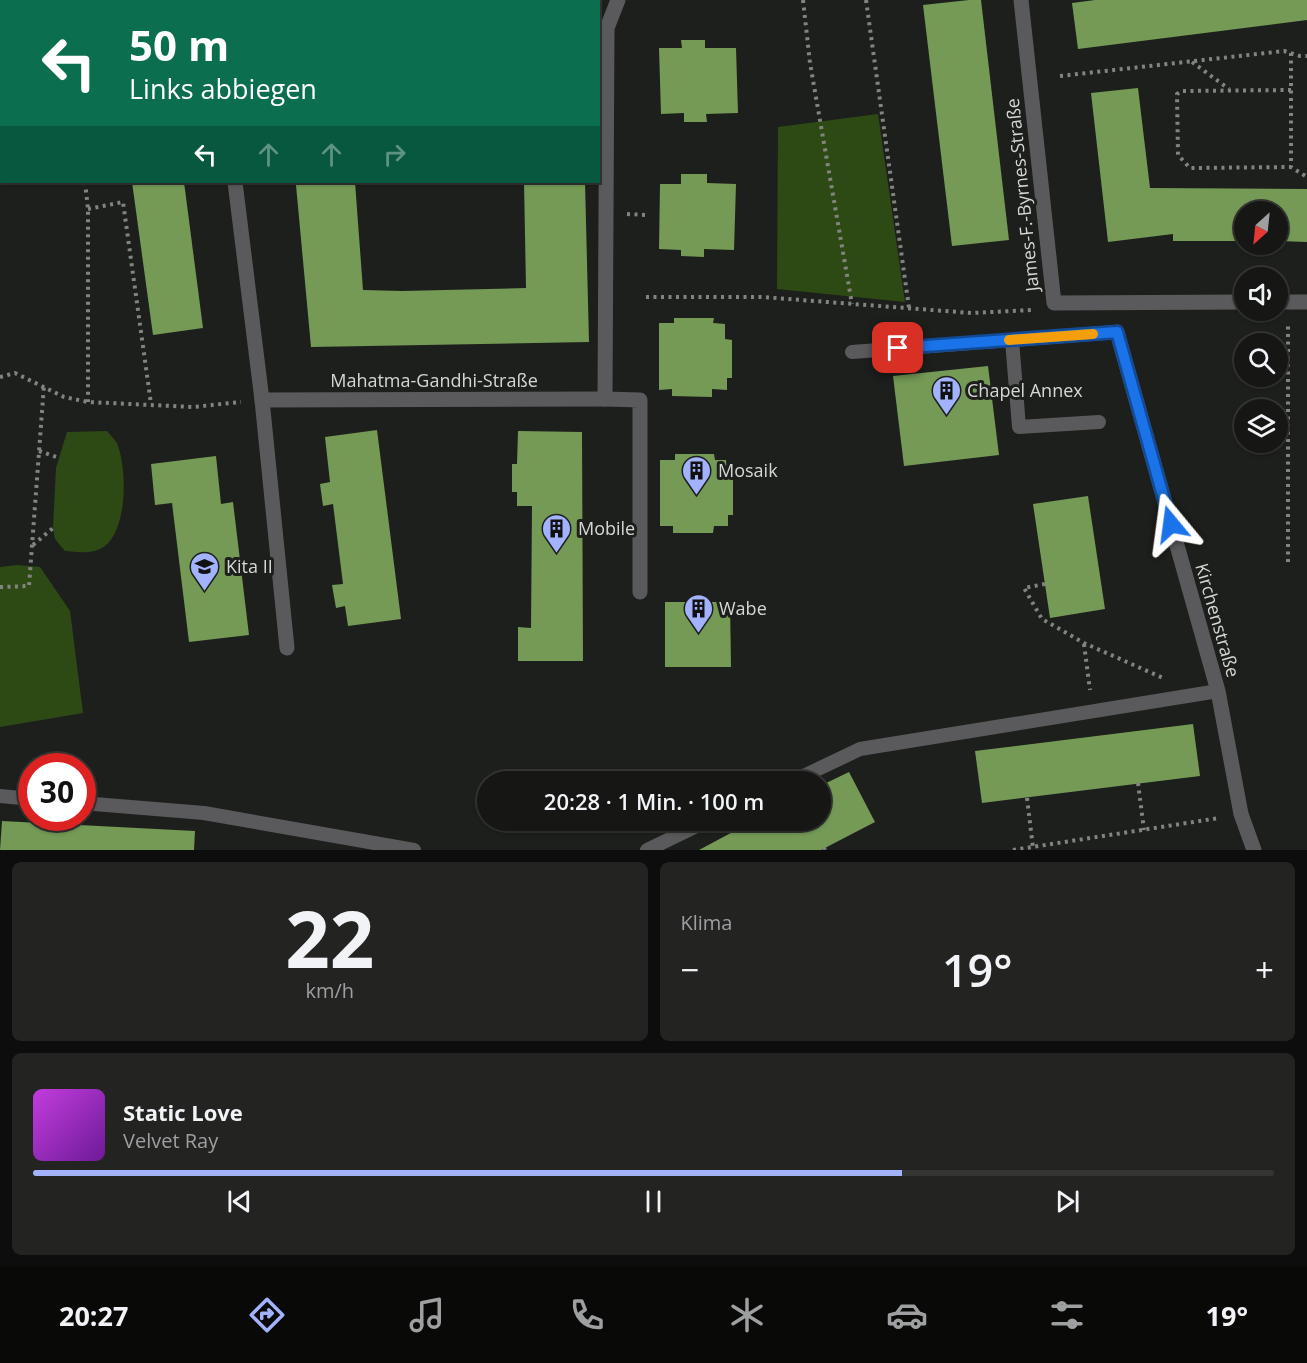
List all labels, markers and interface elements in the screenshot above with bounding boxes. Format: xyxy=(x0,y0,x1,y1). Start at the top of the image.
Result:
text: 50 m xyxy=(129,16,229,73)
icon: left xyxy=(30,24,108,102)
text: Links abbiegen xyxy=(129,70,317,107)
street label: James-F.-Byrnes-Straße xyxy=(1000,97,1044,295)
icon: left xyxy=(189,138,222,171)
icon: ahead xyxy=(252,138,285,171)
icon: ahead xyxy=(315,138,348,171)
icon: right xyxy=(378,138,411,171)
north arrow xyxy=(1234,201,1288,255)
map controls xyxy=(1234,201,1288,453)
button: sound xyxy=(1234,267,1288,321)
pin xyxy=(872,322,923,373)
icon: arrive xyxy=(881,331,914,364)
button: search xyxy=(1234,333,1288,387)
street label: Mahatma-Gandhi-Straße xyxy=(330,368,538,392)
building icon: Chapel Annex xyxy=(930,374,962,416)
place label: Chapel Annex xyxy=(967,378,1083,402)
button: layers xyxy=(1234,399,1288,453)
building icon: Mosaik xyxy=(681,454,713,496)
place label: Mosaik xyxy=(718,458,778,482)
position arrow xyxy=(1139,492,1203,556)
building icon: Mobile xyxy=(541,512,573,554)
place label: Mobile xyxy=(578,516,635,540)
school or university icon: Kita II xyxy=(189,550,221,592)
place label: Kita II xyxy=(226,554,273,578)
street label: Kirchenstraße xyxy=(1190,560,1246,680)
building icon: Wabe xyxy=(682,592,714,634)
place label: Wabe xyxy=(719,596,767,620)
speed limit sign: 30 xyxy=(18,753,96,831)
text: 20:28 · 1 Min. · 100 m xyxy=(544,786,764,816)
text: 22 xyxy=(285,885,374,991)
text: Klima xyxy=(681,909,732,936)
text: 19° xyxy=(942,939,1013,1000)
text: − xyxy=(681,947,699,992)
text: + xyxy=(1255,947,1274,992)
text: km/h xyxy=(305,977,354,1004)
text: Static Love xyxy=(123,1097,243,1127)
text: Velvet Ray xyxy=(123,1127,218,1154)
icon: previous xyxy=(223,1185,256,1218)
icon: pause xyxy=(637,1185,670,1218)
icon: next xyxy=(1051,1185,1084,1218)
icon: directions xyxy=(246,1294,288,1336)
icon: music xyxy=(406,1294,448,1336)
icon: phone xyxy=(566,1294,608,1336)
icon: climate xyxy=(726,1294,768,1336)
icon: car xyxy=(886,1294,928,1336)
icon: filters xyxy=(1046,1294,1088,1336)
text: 20:27 xyxy=(59,1297,128,1334)
text: 19° xyxy=(1206,1297,1248,1334)

